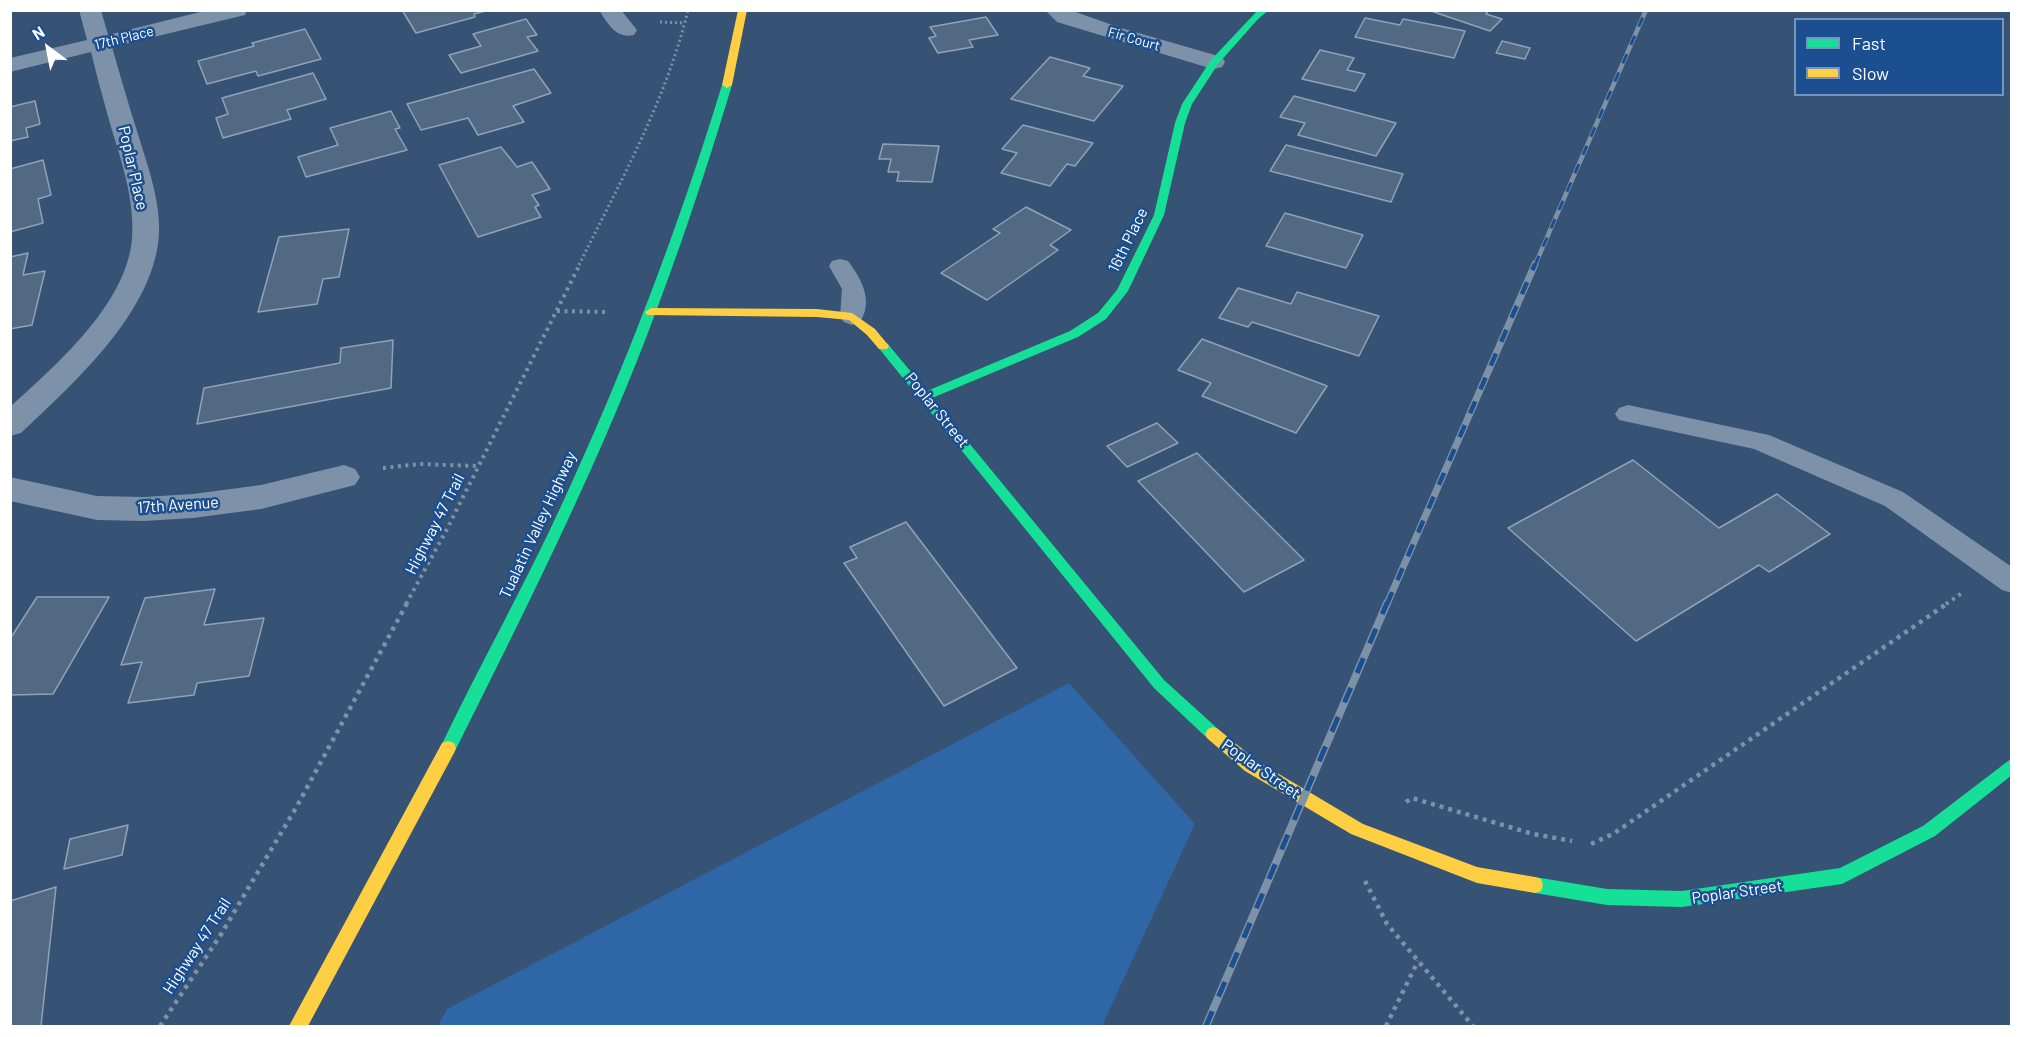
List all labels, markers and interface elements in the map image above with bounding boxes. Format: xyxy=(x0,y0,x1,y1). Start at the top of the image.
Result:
north arrow xyxy=(18,18,78,78)
legend xyxy=(1794,18,2004,96)
text: N xyxy=(29,21,48,43)
street label: 17th Place xyxy=(93,23,155,53)
street label: Fir Court xyxy=(1106,24,1162,54)
text: Fast xyxy=(1852,32,1886,54)
text: Slow xyxy=(1852,62,1889,84)
street label: Poplar Place xyxy=(114,124,152,212)
street label: 16th Place xyxy=(1104,205,1152,275)
street label: Poplar Street xyxy=(901,368,973,452)
street label: Tualatin Valley Highway xyxy=(495,448,581,602)
street label: Highway 47 Trail xyxy=(401,470,469,578)
street label: 17th Avenue xyxy=(137,493,219,517)
street label: Poplar Street xyxy=(1218,735,1304,803)
street label: Poplar Street xyxy=(1690,876,1784,908)
street label: Highway 47 Trail xyxy=(159,894,235,998)

